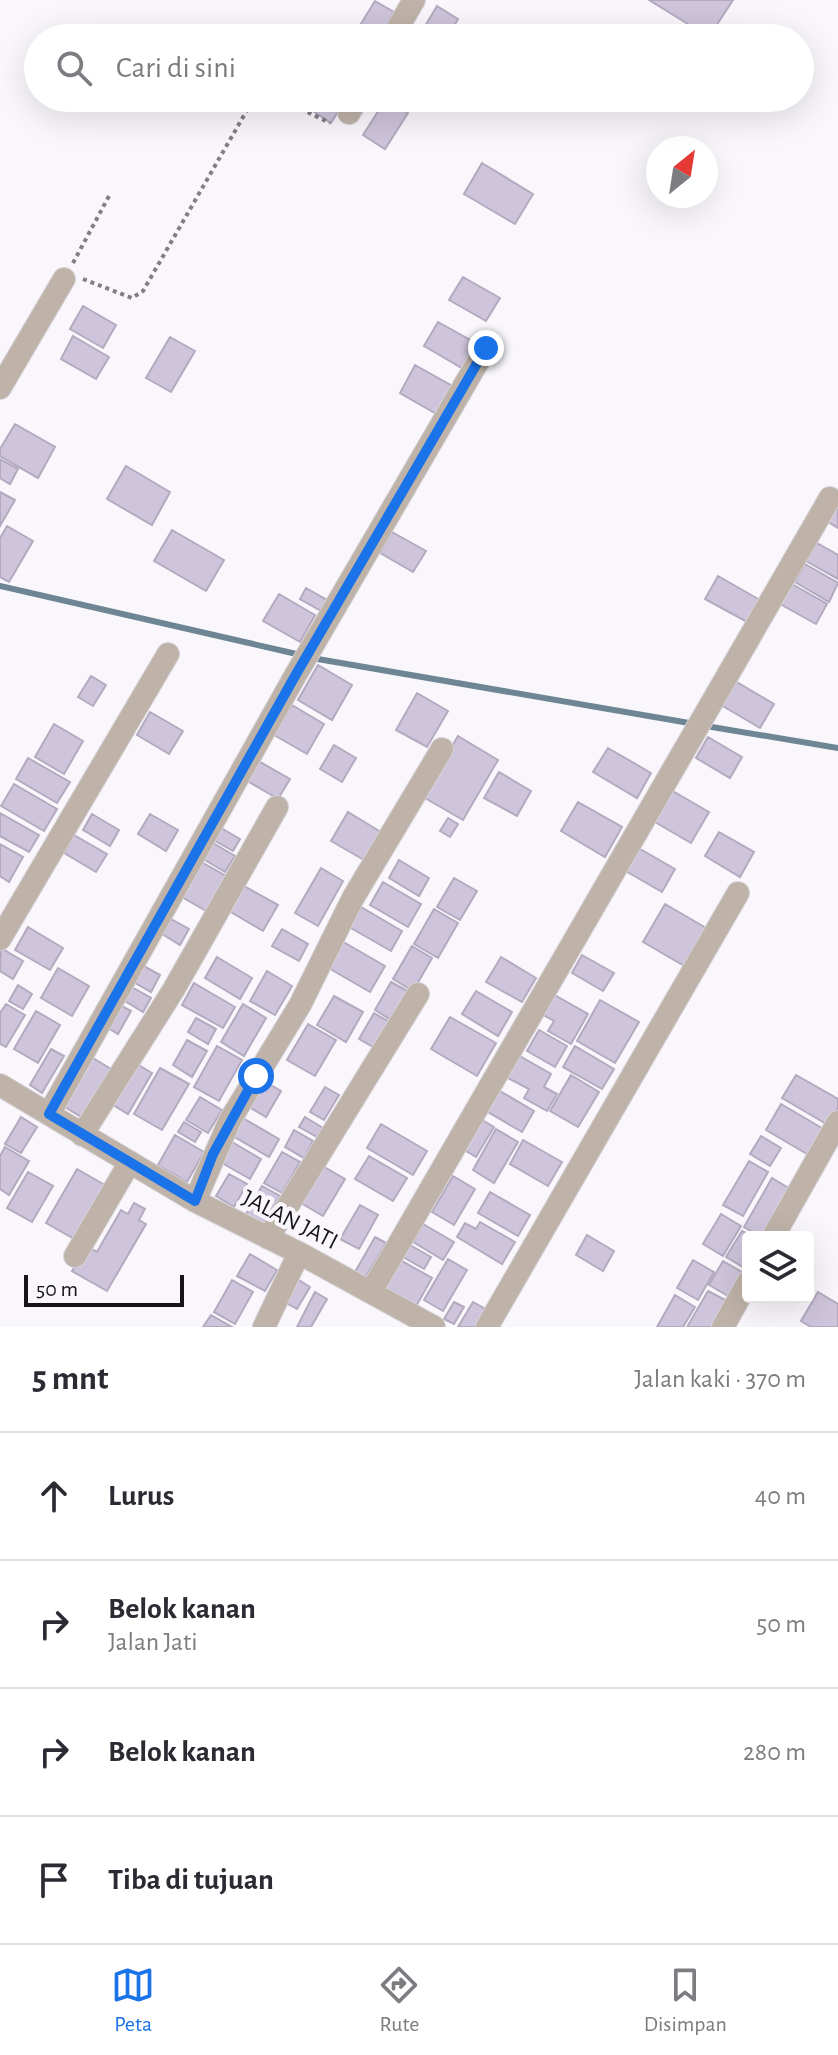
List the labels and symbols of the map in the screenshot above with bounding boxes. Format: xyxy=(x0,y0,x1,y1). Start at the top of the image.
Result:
north arrow xyxy=(646,136,718,208)
route end xyxy=(468,330,504,366)
route start xyxy=(238,1058,274,1094)
street label: JALAN JATI xyxy=(238,1186,342,1254)
scale bar xyxy=(24,1271,184,1307)

